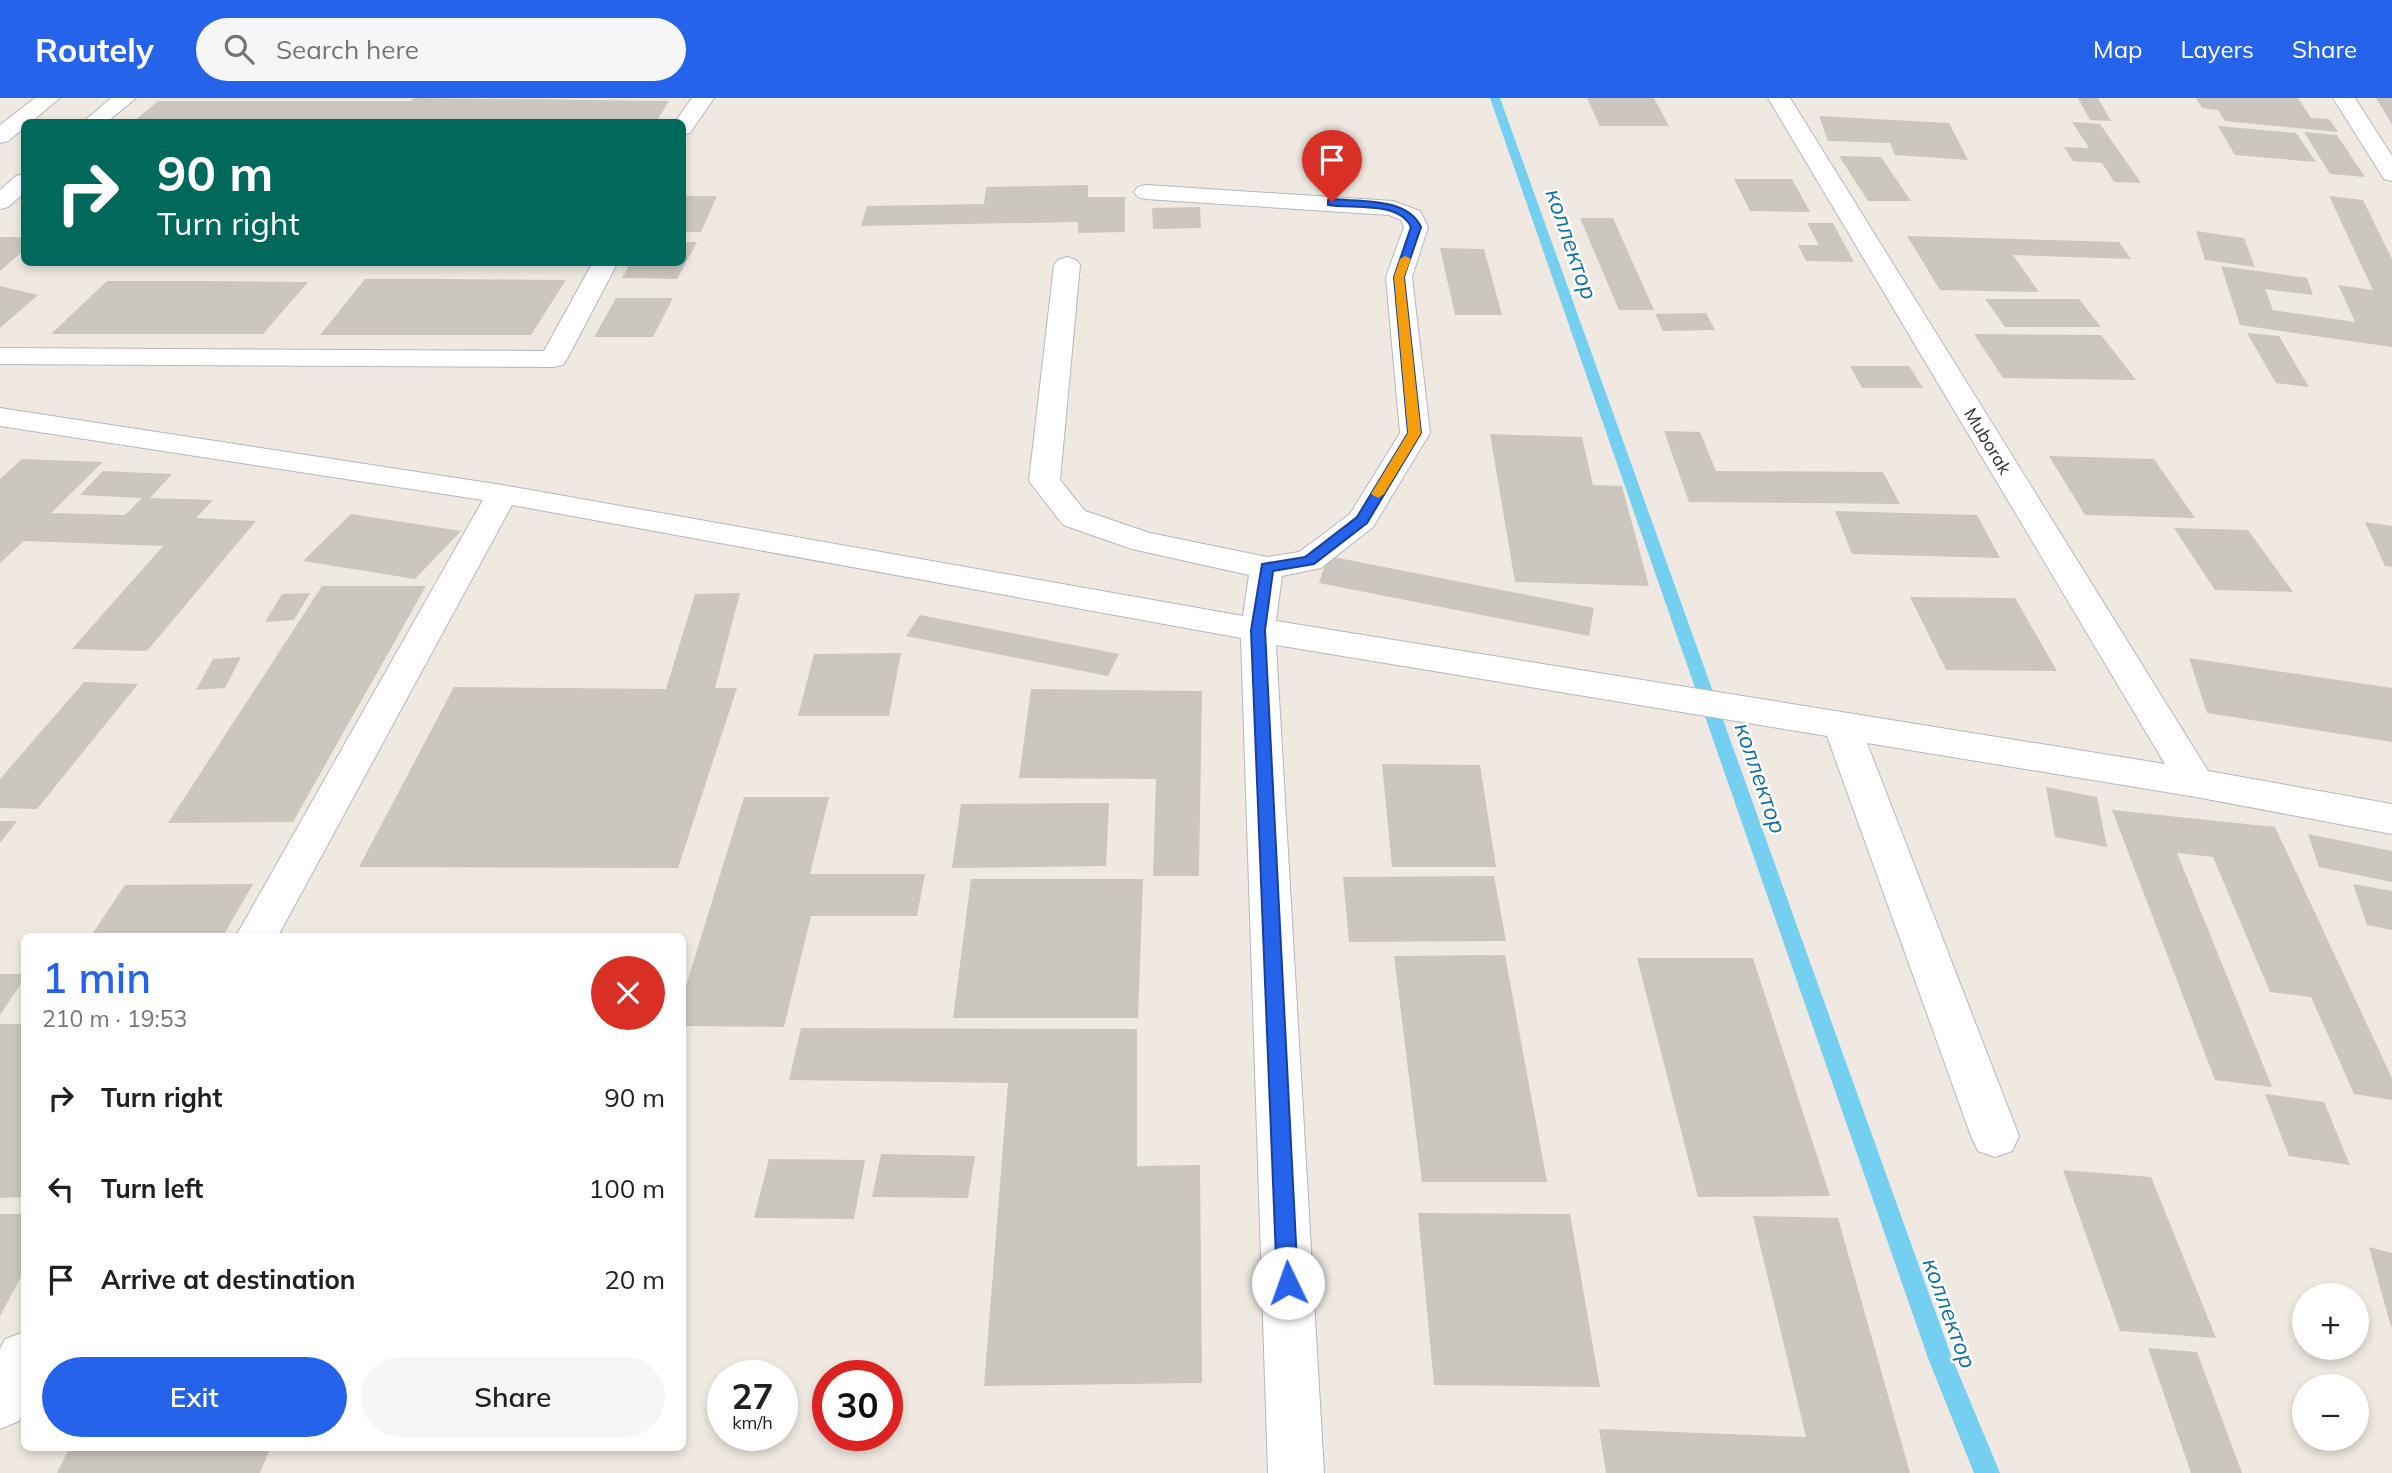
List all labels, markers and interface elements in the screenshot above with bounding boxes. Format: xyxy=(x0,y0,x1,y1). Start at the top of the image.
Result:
search box xyxy=(196,18,686,81)
text: Routely xyxy=(35,29,154,70)
icon: search xyxy=(220,30,258,68)
text: Search here xyxy=(276,33,419,66)
text: Map xyxy=(2093,34,2142,64)
text: Layers xyxy=(2180,34,2254,64)
text: Share xyxy=(2292,34,2357,64)
pin xyxy=(1302,130,1362,202)
icon: arrive xyxy=(1313,141,1351,179)
text: 90 m xyxy=(157,142,273,203)
icon: right xyxy=(42,147,133,238)
water label: коллектор xyxy=(1539,185,1605,303)
text: Turn right xyxy=(157,203,300,243)
street label: Muborak xyxy=(1959,404,2017,479)
water label: коллектор xyxy=(1728,719,1794,837)
text: 1 min xyxy=(42,951,151,1004)
button: close xyxy=(591,956,665,1030)
text: 210 m · 19:53 xyxy=(42,1004,187,1033)
icon: right xyxy=(42,1079,80,1117)
text: Turn right xyxy=(101,1081,222,1114)
text: 90 m xyxy=(604,1081,665,1114)
icon: left xyxy=(42,1170,80,1208)
text: Turn left xyxy=(101,1172,203,1205)
text: 100 m xyxy=(589,1172,665,1205)
position arrow xyxy=(1251,1246,1325,1320)
water label: коллектор xyxy=(1917,1254,1983,1372)
icon: arrive xyxy=(42,1261,80,1299)
text: Arrive at destination xyxy=(101,1263,356,1296)
text: 20 m xyxy=(604,1263,665,1296)
map controls xyxy=(2292,1283,2369,1451)
button: + xyxy=(2292,1283,2369,1360)
button: Exit xyxy=(42,1357,347,1437)
button: Share xyxy=(361,1357,665,1437)
speed limit sign: 30 xyxy=(812,1360,903,1451)
text: 27 xyxy=(731,1374,774,1418)
button: − xyxy=(2292,1374,2369,1451)
text: km/h xyxy=(732,1411,773,1434)

